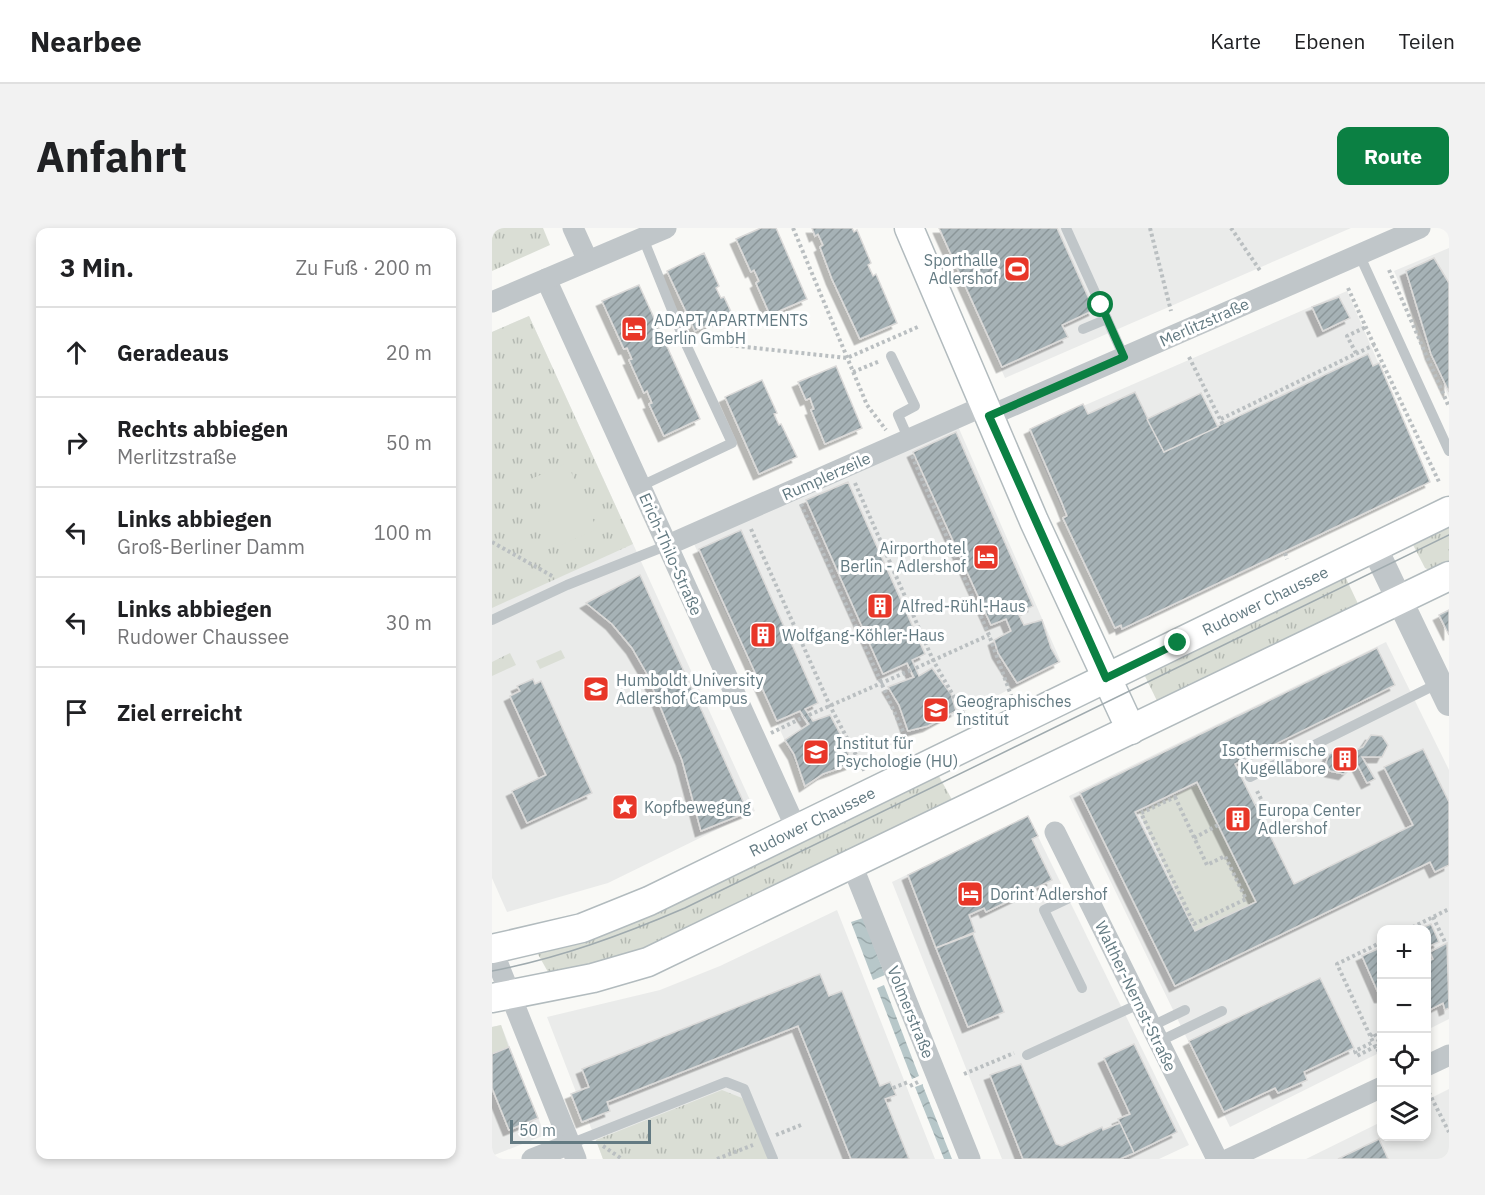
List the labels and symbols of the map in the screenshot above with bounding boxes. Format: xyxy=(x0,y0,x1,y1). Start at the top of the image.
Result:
place label: Sporthalle Adlershof xyxy=(924,250,998,288)
sports icon: Sporthalle Adlershof xyxy=(1002,254,1032,284)
route start xyxy=(1087,291,1113,317)
street label: Merlitzstraße xyxy=(1156,293,1252,351)
place label: ADAPT APARTMENTS Berlin GmbH xyxy=(654,310,808,348)
hotel icon: ADAPT APARTMENTS Berlin GmbH xyxy=(619,314,649,344)
street label: Rumplerzeile xyxy=(779,448,874,504)
street label: Erich-Thilo-Straße xyxy=(635,490,707,619)
place label: Airporthotel Berlin - Adlershof xyxy=(840,538,966,576)
hotel icon: Airporthotel Berlin - Adlershof xyxy=(971,542,1001,572)
street label: Rudower Chaussee xyxy=(1199,561,1332,640)
building icon: Alfred-Rühl-Haus xyxy=(865,591,895,621)
place label: Alfred-Rühl-Haus xyxy=(900,596,1026,616)
building icon: Wolfgang-Köhler-Haus xyxy=(748,620,778,650)
place label: Wolfgang-Köhler-Haus xyxy=(782,625,945,645)
route end xyxy=(1164,629,1190,655)
place label: Humboldt University Adlershof Campus xyxy=(616,670,763,708)
school or university icon: Humboldt University Adlershof Campus xyxy=(581,674,611,704)
place label: Geographisches Institut xyxy=(956,691,1072,729)
school or university icon: Geographisches Institut xyxy=(921,695,951,725)
place label: Institut für Psychologie (HU) xyxy=(836,733,958,771)
school or university icon: Institut für Psychologie (HU) xyxy=(801,737,831,767)
place label: Isothermische Kugellabore xyxy=(1222,740,1326,778)
building icon: Isothermische Kugellabore xyxy=(1330,744,1360,774)
street label: Rudower Chaussee xyxy=(746,782,879,861)
place icon: Kopfbewegung xyxy=(610,792,640,822)
place label: Kopfbewegung xyxy=(644,797,752,817)
place label: Europa Center Adlershof xyxy=(1258,800,1361,838)
building icon: Europa Center Adlershof xyxy=(1223,804,1253,834)
hotel icon: Dorint Adlershof xyxy=(955,879,985,909)
place label: Dorint Adlershof xyxy=(990,884,1108,904)
street label: Walther-Nernst-Straße xyxy=(1091,918,1181,1075)
street label: Volmerstraße xyxy=(883,963,939,1061)
scale bar xyxy=(510,1117,651,1144)

